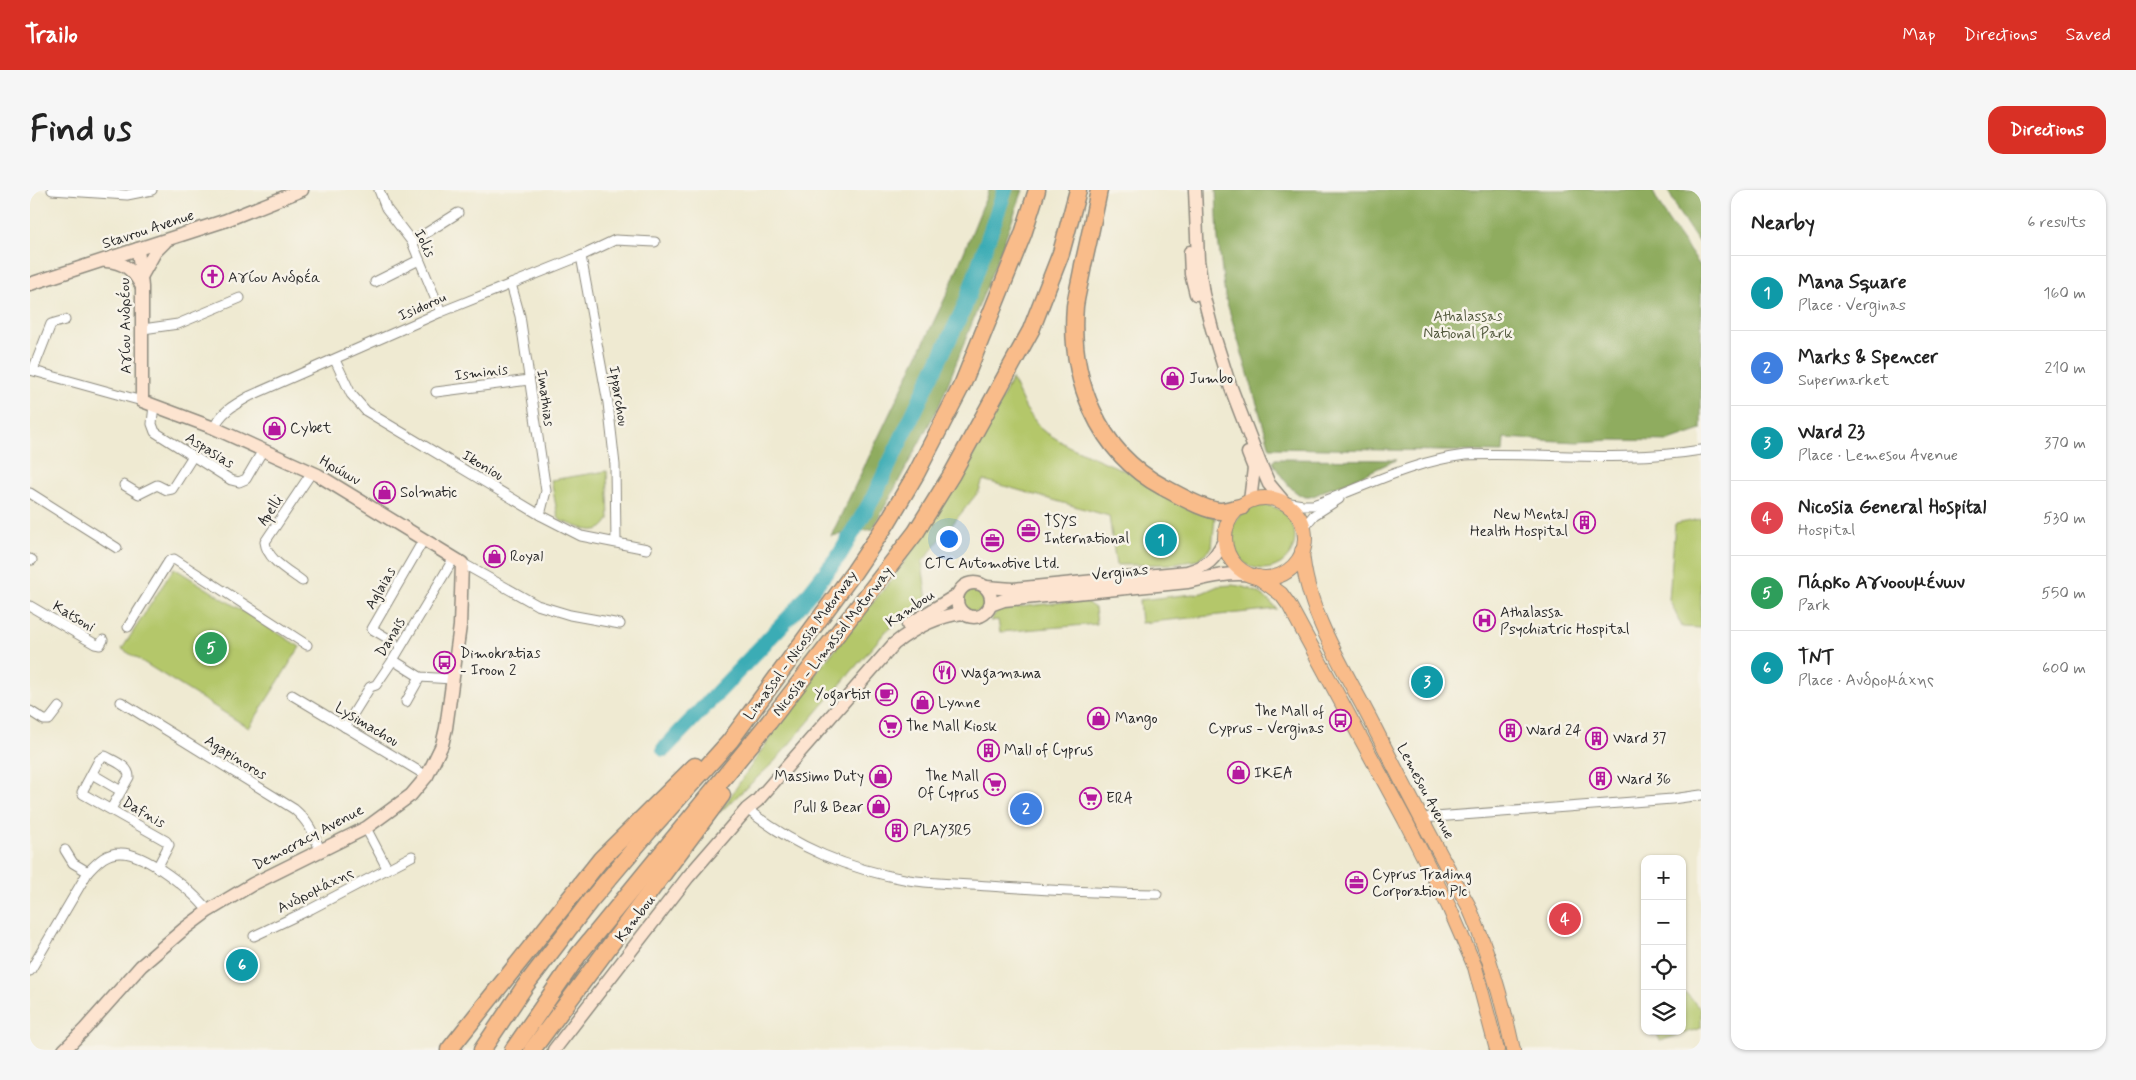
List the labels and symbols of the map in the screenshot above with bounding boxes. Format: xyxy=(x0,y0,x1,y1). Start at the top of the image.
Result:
street label: Stavrou Avenue xyxy=(100,206,197,254)
street label: Iolis xyxy=(409,226,440,261)
church icon: Αγίου Ανδρέα xyxy=(200,265,224,289)
place label: Αγίου Ανδρέα xyxy=(228,268,321,288)
street label: Αγίου Ανδρέου xyxy=(115,277,137,374)
street label: Isidorou xyxy=(395,287,450,326)
park label: Athalassas National Park xyxy=(1423,307,1513,344)
street label: Isminis xyxy=(453,360,509,386)
street label: Ipparchou xyxy=(603,365,633,428)
shop icon: Jumbo xyxy=(1161,366,1185,390)
street label: Imathias xyxy=(531,368,559,428)
place label: Jumbo xyxy=(1189,369,1233,389)
shop icon: Cybet xyxy=(262,416,286,440)
place label: Cybet xyxy=(290,419,332,439)
street label: Aspasias xyxy=(181,428,238,474)
street label: Ikoniou xyxy=(458,446,507,486)
street label: Ηρώων xyxy=(315,451,364,491)
shop icon: Solmatic xyxy=(372,480,396,504)
place label: Solmatic xyxy=(400,483,457,503)
street label: Apelli xyxy=(253,491,289,530)
place label: New Mental Health Hospital xyxy=(1470,505,1568,542)
building icon: New Mental Health Hospital xyxy=(1572,511,1596,535)
place label: TSYS International xyxy=(1044,512,1129,549)
office icon: TSYS International xyxy=(1016,518,1040,542)
pin: 1 xyxy=(1145,521,1177,559)
your location xyxy=(936,526,962,552)
office icon: CTC Automotive Ltd. xyxy=(980,528,1004,552)
shop icon: Royal xyxy=(482,544,506,568)
place label: Royal xyxy=(510,547,543,567)
place label: CTC Automotive Ltd. xyxy=(925,554,1059,574)
street label: Verginas xyxy=(1091,560,1150,587)
street label: Aglaias xyxy=(361,563,401,613)
street label: Nicosia - Limassol Motorway xyxy=(768,563,898,721)
street label: Limassol - Nicosia Motorway xyxy=(740,566,862,725)
street label: Kambou xyxy=(882,585,939,633)
street label: Katsoni xyxy=(49,596,98,637)
place label: Athalassa Psychiatric Hospital xyxy=(1500,603,1630,640)
hospital icon: Athalassa Psychiatric Hospital xyxy=(1472,609,1496,633)
street label: Danais xyxy=(371,614,410,661)
pin: 5 xyxy=(195,629,227,667)
place label: Dimokratias - Iroon 2 xyxy=(460,644,541,681)
bus stop icon: Dimokratias - Iroon 2 xyxy=(432,650,456,674)
restaurant icon: Wagamama xyxy=(933,661,957,685)
pin: 3 xyxy=(1411,663,1443,701)
place label: Wagamama xyxy=(961,664,1042,685)
cafe icon: Yogartist xyxy=(875,682,899,706)
place label: Yogartist xyxy=(814,685,872,706)
shop icon: Lynne xyxy=(910,690,934,714)
place label: Lynne xyxy=(938,693,981,713)
street label: Lysimachou xyxy=(331,698,402,752)
place label: The Mall of Cyprus - Verginas xyxy=(1208,702,1324,740)
shop icon: Mango xyxy=(1087,706,1111,730)
bus stop icon: The Mall of Cyprus - Verginas xyxy=(1328,708,1352,732)
place label: Mango xyxy=(1115,709,1158,730)
supermarket icon: The Mall Kiosk xyxy=(878,714,902,738)
place label: The Mall Kiosk xyxy=(906,717,998,737)
building icon: Ward 24 xyxy=(1498,718,1522,742)
place label: Ward 24 xyxy=(1526,721,1582,741)
building icon: Ward 37 xyxy=(1585,726,1609,750)
place label: Ward 37 xyxy=(1613,729,1667,749)
street label: Agapinoros xyxy=(201,731,271,785)
building icon: Mall of Cyprus xyxy=(976,738,1000,762)
street label: Lemesou Avenue xyxy=(1392,740,1459,843)
place label: Mall of Cyprus xyxy=(1004,741,1093,761)
shop icon: IKEA xyxy=(1226,761,1250,785)
shop icon: Massimo Duty xyxy=(868,764,892,788)
place label: IKEA xyxy=(1254,764,1293,784)
place label: Massimo Duty xyxy=(775,767,864,787)
place label: The Mall Of Cyprus xyxy=(917,767,979,804)
building icon: Ward 36 xyxy=(1589,767,1613,791)
place label: Ward 36 xyxy=(1617,770,1671,790)
supermarket icon: The Mall Of Cyprus xyxy=(983,773,1007,797)
supermarket icon: ERA xyxy=(1078,786,1102,810)
place label: ERA xyxy=(1106,789,1133,809)
pin: 2 xyxy=(1010,790,1042,828)
street label: Dafnis xyxy=(118,793,169,833)
shop icon: Pull & Bear xyxy=(867,795,891,819)
place label: Pull & Bear xyxy=(793,798,864,818)
street label: Democracy Avenue xyxy=(250,800,367,875)
building icon: PLAY3R5 xyxy=(885,818,909,842)
place label: PLAY3R5 xyxy=(913,821,971,841)
street label: Ανδρομάχης xyxy=(274,863,357,919)
place label: Cyprus Trading Corporation Plc xyxy=(1372,865,1472,902)
office icon: Cyprus Trading Corporation Plc xyxy=(1344,871,1368,895)
street label: Kambou xyxy=(611,891,661,946)
pin: 4 xyxy=(1549,900,1581,938)
pin: 6 xyxy=(226,946,258,984)

